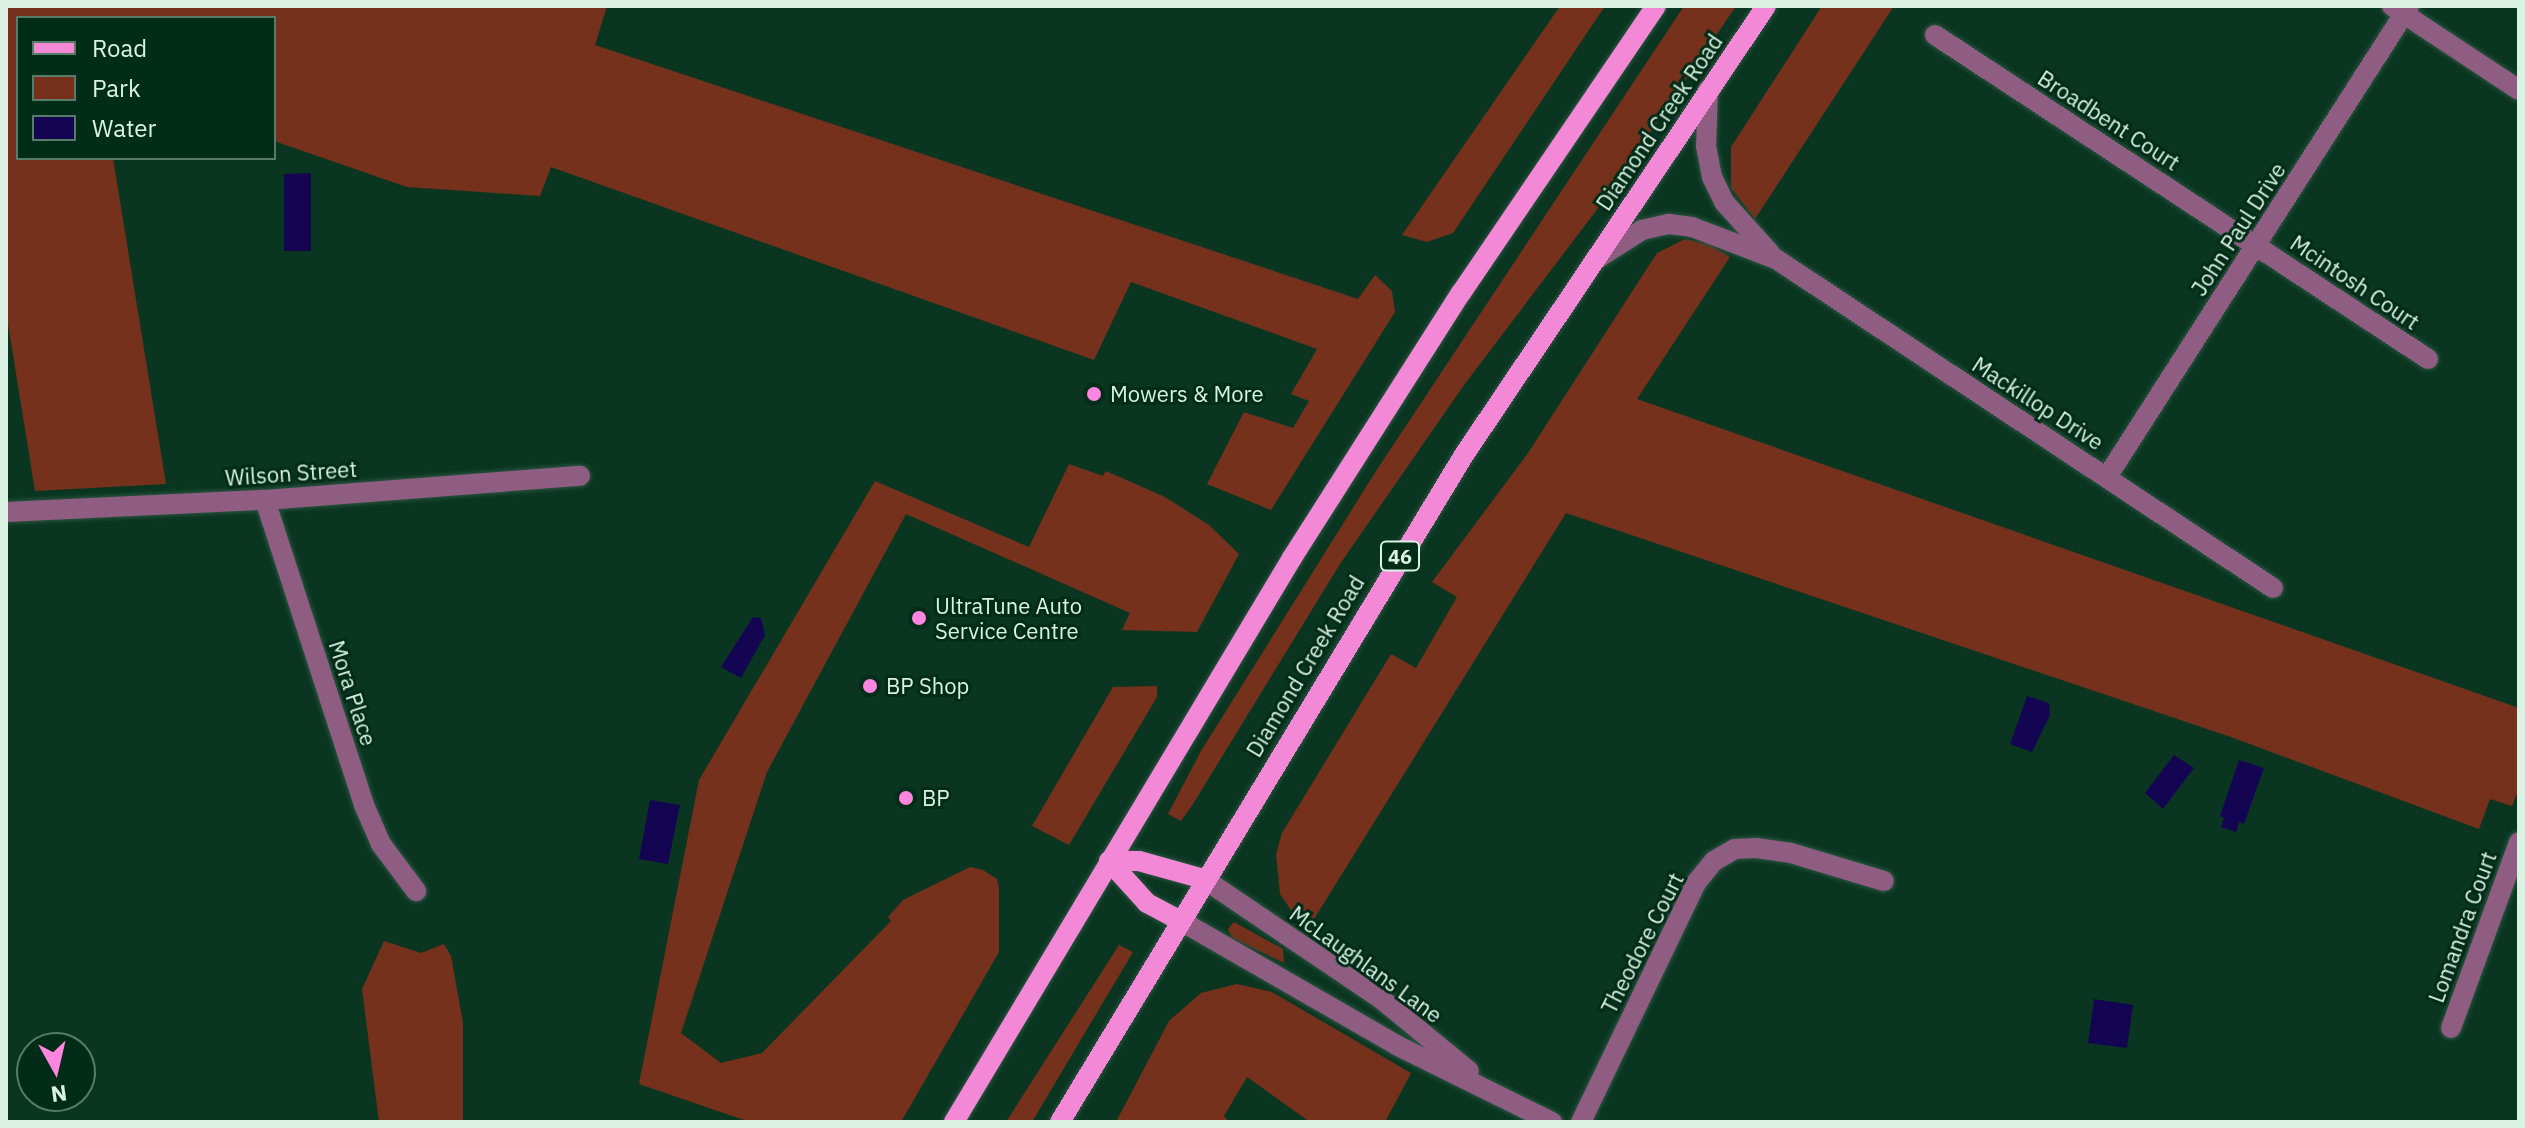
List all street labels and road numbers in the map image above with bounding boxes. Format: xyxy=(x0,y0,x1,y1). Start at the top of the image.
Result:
street label: Diamond Creek Road xyxy=(1590,29,1728,215)
street label: Broadbent Court xyxy=(2033,64,2185,176)
street label: John Paul Drive xyxy=(2185,158,2291,300)
street label: Mcintosh Court xyxy=(2286,229,2424,335)
street label: Mackillop Drive xyxy=(1968,351,2108,455)
street label: Wilson Street xyxy=(224,455,358,491)
road number: 46 xyxy=(1380,540,1420,572)
street label: Diamond Creek Road xyxy=(1240,570,1370,762)
street label: Mora Place xyxy=(324,637,382,749)
street label: Lomandra Court xyxy=(2422,848,2502,1006)
street label: Theodore Court xyxy=(1595,868,1689,1018)
street label: McLaughlans Lane xyxy=(1285,900,1447,1028)

